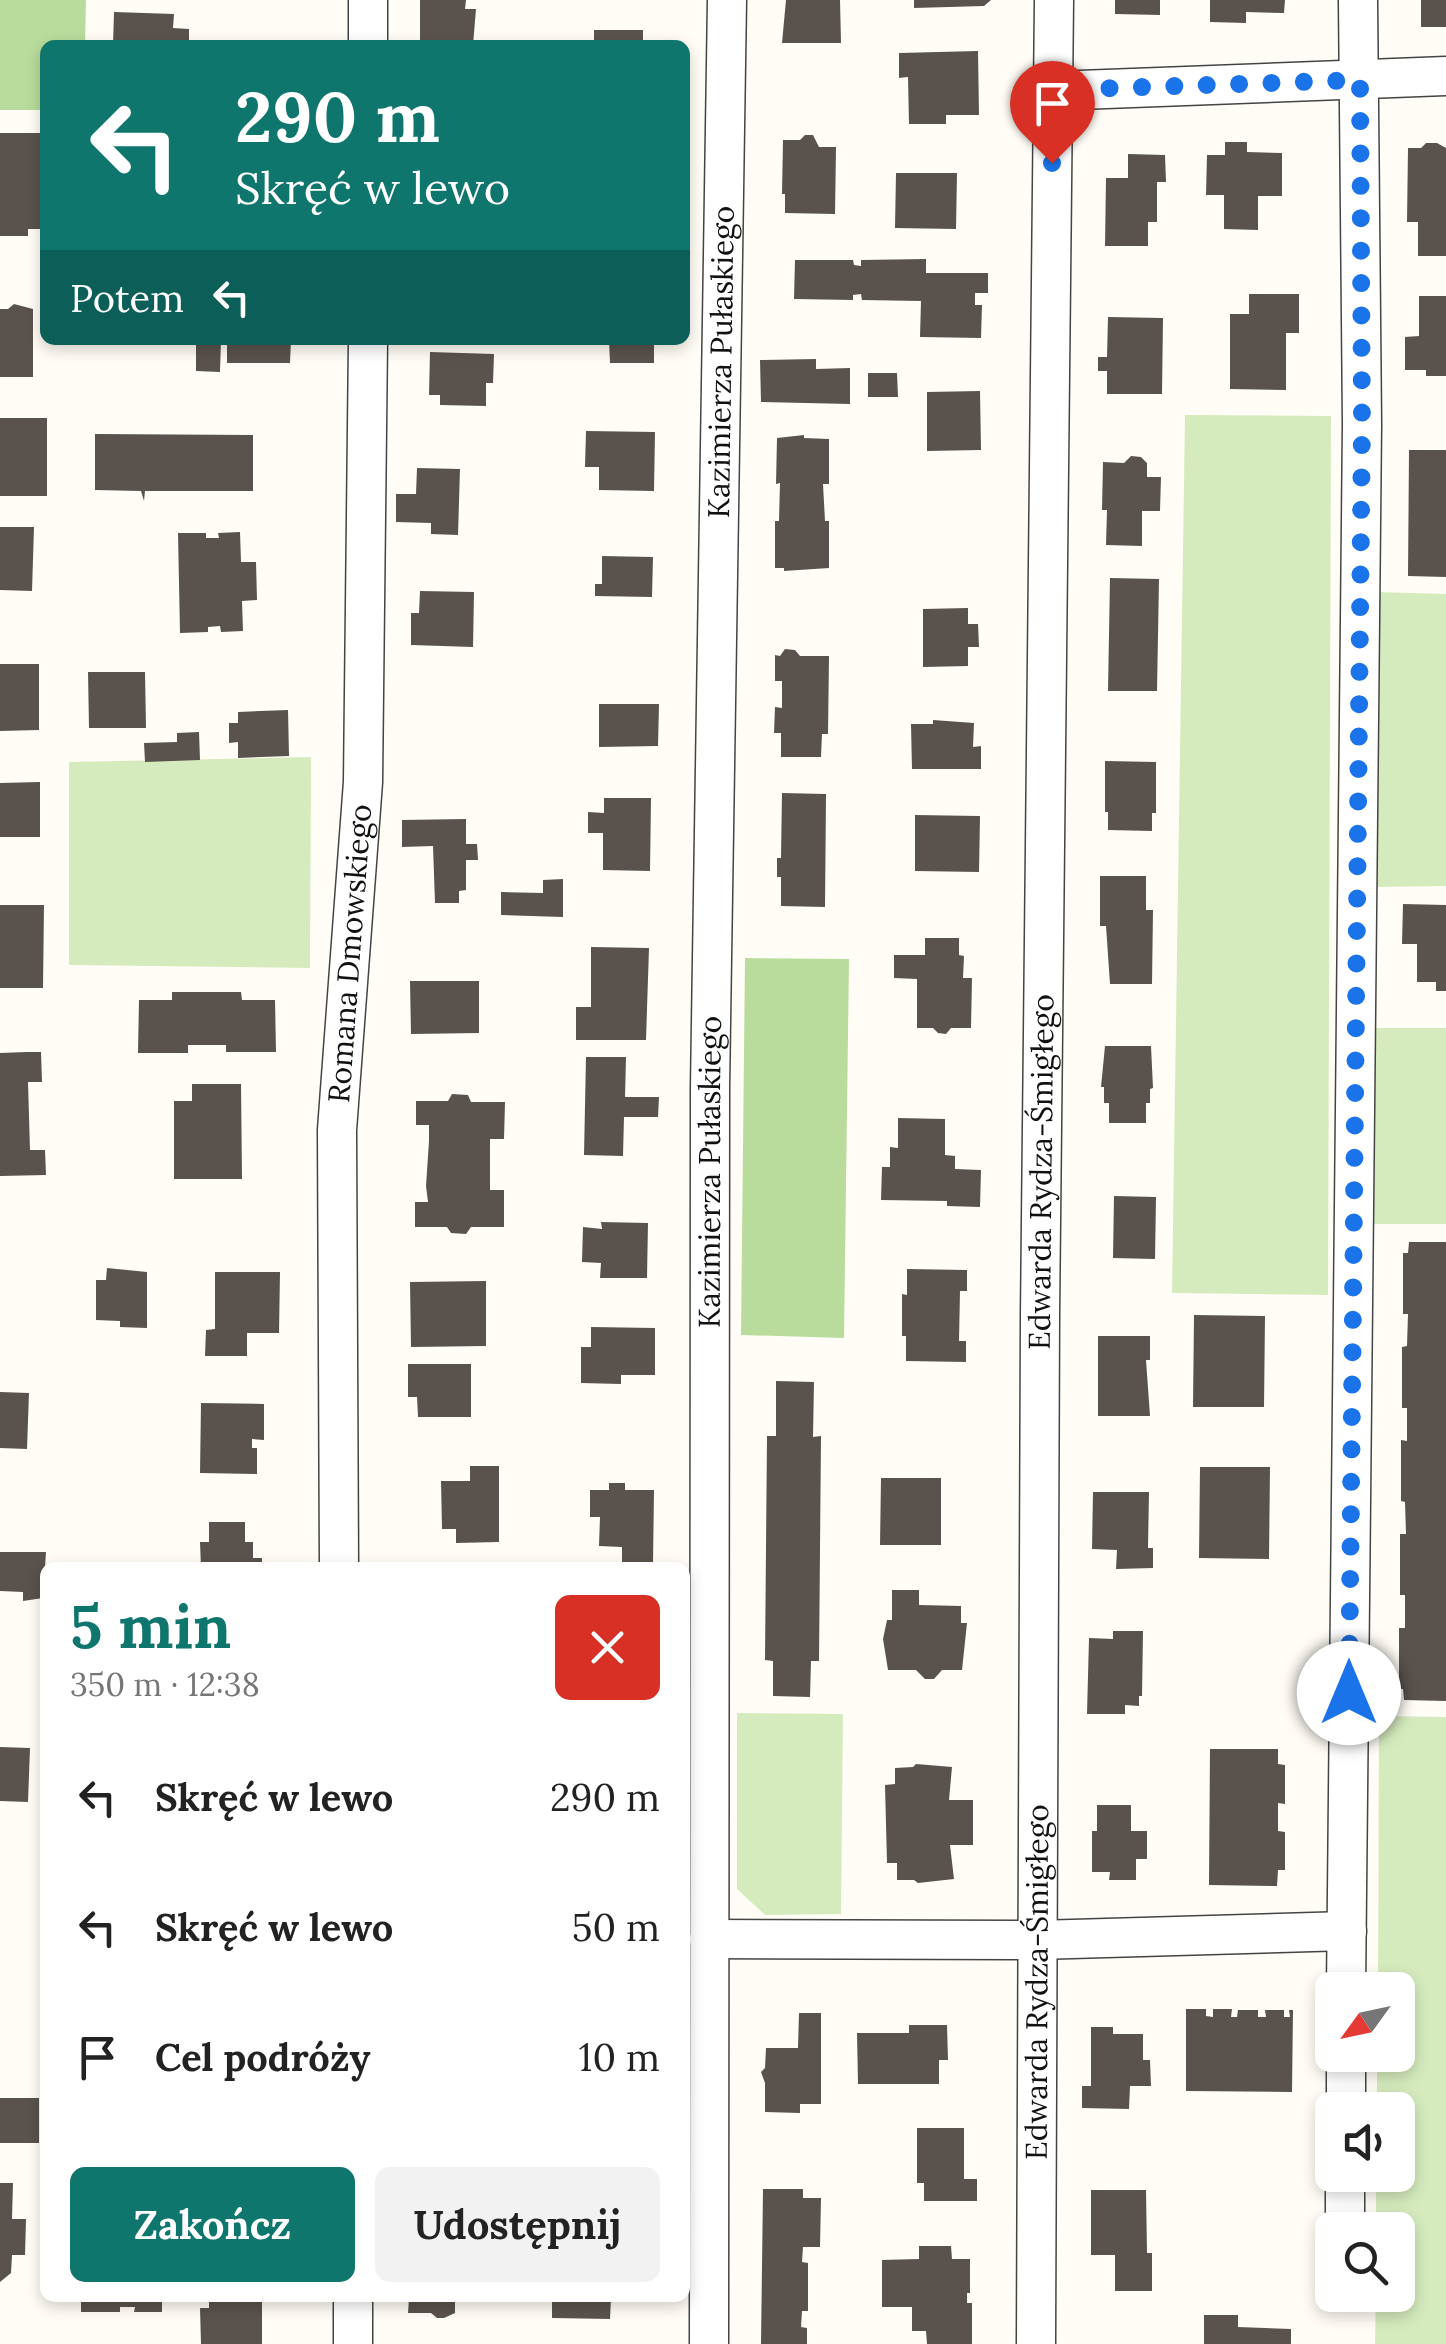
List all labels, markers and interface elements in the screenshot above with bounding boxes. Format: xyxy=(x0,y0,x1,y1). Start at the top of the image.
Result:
pin xyxy=(1010,61,1095,164)
text: 290 m xyxy=(235,72,440,161)
icon: arrive xyxy=(1025,76,1080,131)
icon: left xyxy=(70,80,200,210)
text: Skręć w lewo xyxy=(235,159,510,216)
street label: Kazimierza Pułaskiego xyxy=(699,206,743,519)
icon: left xyxy=(204,270,259,325)
text: Potem xyxy=(70,274,184,322)
street label: Romana Dmowskiego xyxy=(319,803,379,1104)
street label: Edwarda Rydza-Śmigłego xyxy=(1020,994,1062,1350)
street label: Kazimierza Pułaskiego xyxy=(690,1015,730,1328)
text: 5 min xyxy=(70,1588,231,1664)
button: close xyxy=(555,1595,660,1700)
position arrow xyxy=(1297,1641,1401,1745)
text: 350 m · 12:38 xyxy=(70,1664,260,1705)
icon: left xyxy=(70,1770,125,1825)
text: Skręć w lewo xyxy=(155,1773,393,1821)
text: 290 m xyxy=(550,1773,660,1821)
street label: Edwarda Rydza-Śmigłego xyxy=(1017,1804,1057,2160)
icon: left xyxy=(70,1900,125,1955)
text: Skręć w lewo xyxy=(155,1903,393,1951)
text: 50 m xyxy=(572,1903,660,1951)
north arrow xyxy=(1315,1972,1415,2072)
map controls xyxy=(1315,1972,1415,2312)
icon: arrive xyxy=(70,2030,125,2085)
text: Cel podróży xyxy=(155,2033,370,2081)
text: 10 m xyxy=(579,2033,660,2081)
button: sound xyxy=(1315,2092,1415,2192)
button: Zakończ xyxy=(70,2167,355,2282)
button: Udostępnij xyxy=(375,2167,660,2282)
button: search xyxy=(1315,2212,1415,2312)

